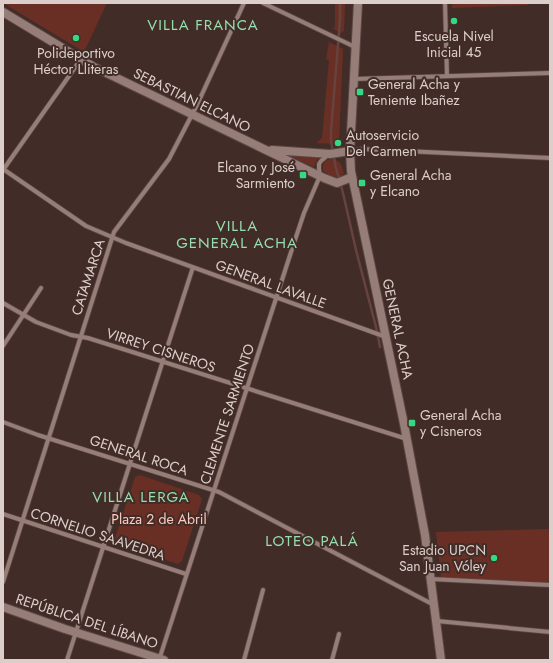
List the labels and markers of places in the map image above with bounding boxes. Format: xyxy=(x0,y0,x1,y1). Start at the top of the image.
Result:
marker: Escuela Nivel Inicial 45 xyxy=(449,16,459,26)
place label: Escuela Nivel Inicial 45 xyxy=(414,26,494,62)
marker: Polideportivo Héctor Lliteras xyxy=(71,33,81,43)
place label: Polideportivo Héctor Lliteras xyxy=(34,43,119,79)
place label: General Acha y Teniente Ibañez xyxy=(368,74,461,110)
marker: General Acha y Teniente Ibañez xyxy=(355,87,365,97)
place label: Autoservicio Del Carmen xyxy=(346,125,420,161)
marker: Autoservicio Del Carmen xyxy=(333,138,343,148)
place label: Elcano y José Sarmiento xyxy=(217,157,295,193)
place label: General Acha y Elcano xyxy=(370,165,452,201)
marker: Elcano y José Sarmiento xyxy=(298,170,308,180)
marker: General Acha y Elcano xyxy=(357,178,367,188)
place label: General Acha y Cisneros xyxy=(420,405,502,441)
marker: General Acha y Cisneros xyxy=(407,418,417,428)
place label: Estadio UPCN San Juan Vóley xyxy=(399,540,487,576)
marker: Estadio UPCN San Juan Vóley xyxy=(489,553,499,563)

